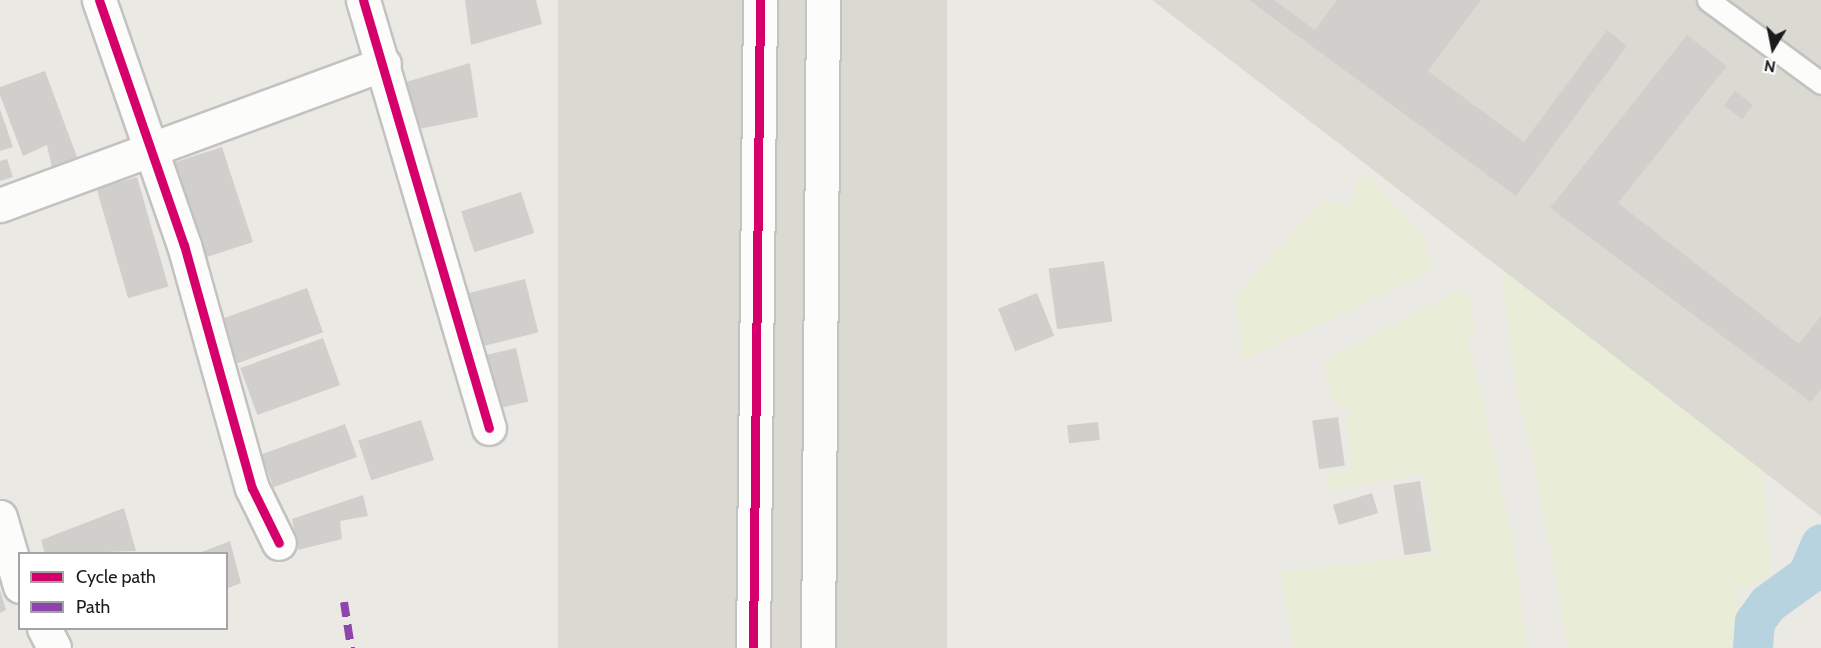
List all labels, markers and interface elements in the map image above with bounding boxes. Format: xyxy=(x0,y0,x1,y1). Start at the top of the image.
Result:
north arrow xyxy=(1743,18,1803,78)
text: N xyxy=(1763,56,1777,77)
legend xyxy=(18,552,228,630)
text: Cycle path xyxy=(76,566,156,588)
text: Path xyxy=(76,596,110,618)

